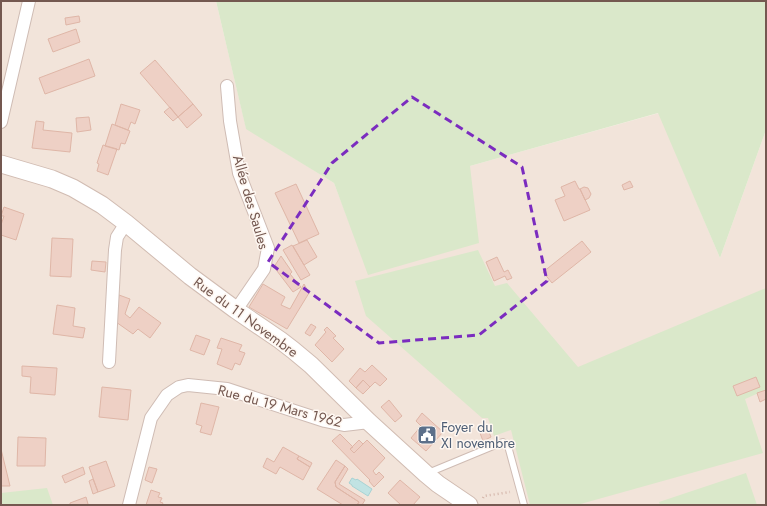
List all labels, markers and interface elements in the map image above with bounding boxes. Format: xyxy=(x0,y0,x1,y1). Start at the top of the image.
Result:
street label: Allée des Saules xyxy=(228,153,274,252)
street label: Rue du 11 Novembre xyxy=(190,272,302,362)
street label: Rue du 19 Mars 1962 xyxy=(216,380,344,432)
place label: Foyer du XI novembre xyxy=(441,417,515,453)
public building icon: Foyer du XI novembre xyxy=(416,424,438,446)

